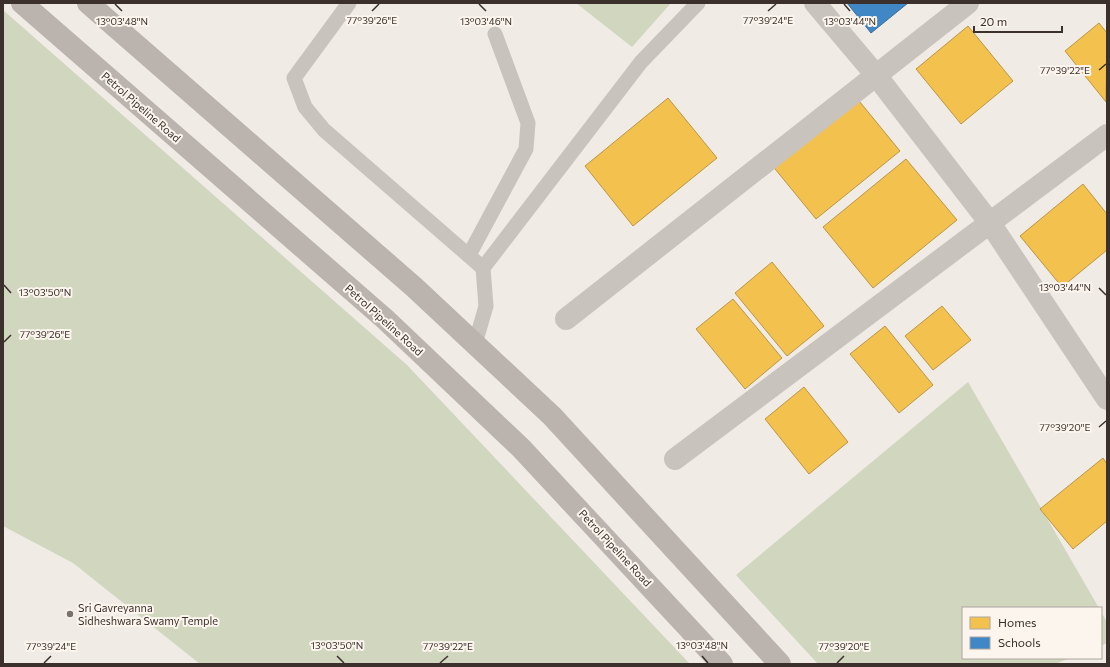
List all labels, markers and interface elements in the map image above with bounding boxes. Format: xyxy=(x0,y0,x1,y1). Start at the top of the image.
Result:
scale bar xyxy=(974,8,1062,34)
text: 77°39'26"E xyxy=(347,14,397,26)
text: 77°39'24"E xyxy=(743,14,793,26)
text: 20 m xyxy=(980,14,1007,28)
text: 13°03'48"N xyxy=(96,15,148,27)
text: 13°03'46"N xyxy=(460,15,512,27)
text: 13°03'44"N xyxy=(824,15,876,27)
text: 77°39'22"E xyxy=(1040,64,1090,76)
street label: Petrol Pipeline Road xyxy=(99,69,183,144)
street label: Petrol Pipeline Road xyxy=(343,281,426,358)
text: 13°03'44"N xyxy=(1039,281,1091,293)
text: 13°03'50"N xyxy=(19,286,71,298)
text: 77°39'26"E xyxy=(20,328,70,340)
text: 77°39'20"E xyxy=(1040,421,1090,433)
street label: Petrol Pipeline Road xyxy=(576,507,654,589)
place label: Sri Gavreyanna Sidheshwara Swamy Temple xyxy=(78,601,218,627)
legend xyxy=(962,607,1102,659)
marker: Sri Gavreyanna Sidheshwara Swamy Temple xyxy=(65,609,75,619)
text: Homes xyxy=(998,615,1036,629)
text: Schools xyxy=(998,635,1041,649)
text: 13°03'50"N xyxy=(311,639,363,651)
text: 13°03'48"N xyxy=(676,639,728,651)
text: 77°39'24"E xyxy=(26,640,76,652)
text: 77°39'22"E xyxy=(423,640,473,652)
text: 77°39'20"E xyxy=(819,640,869,652)

